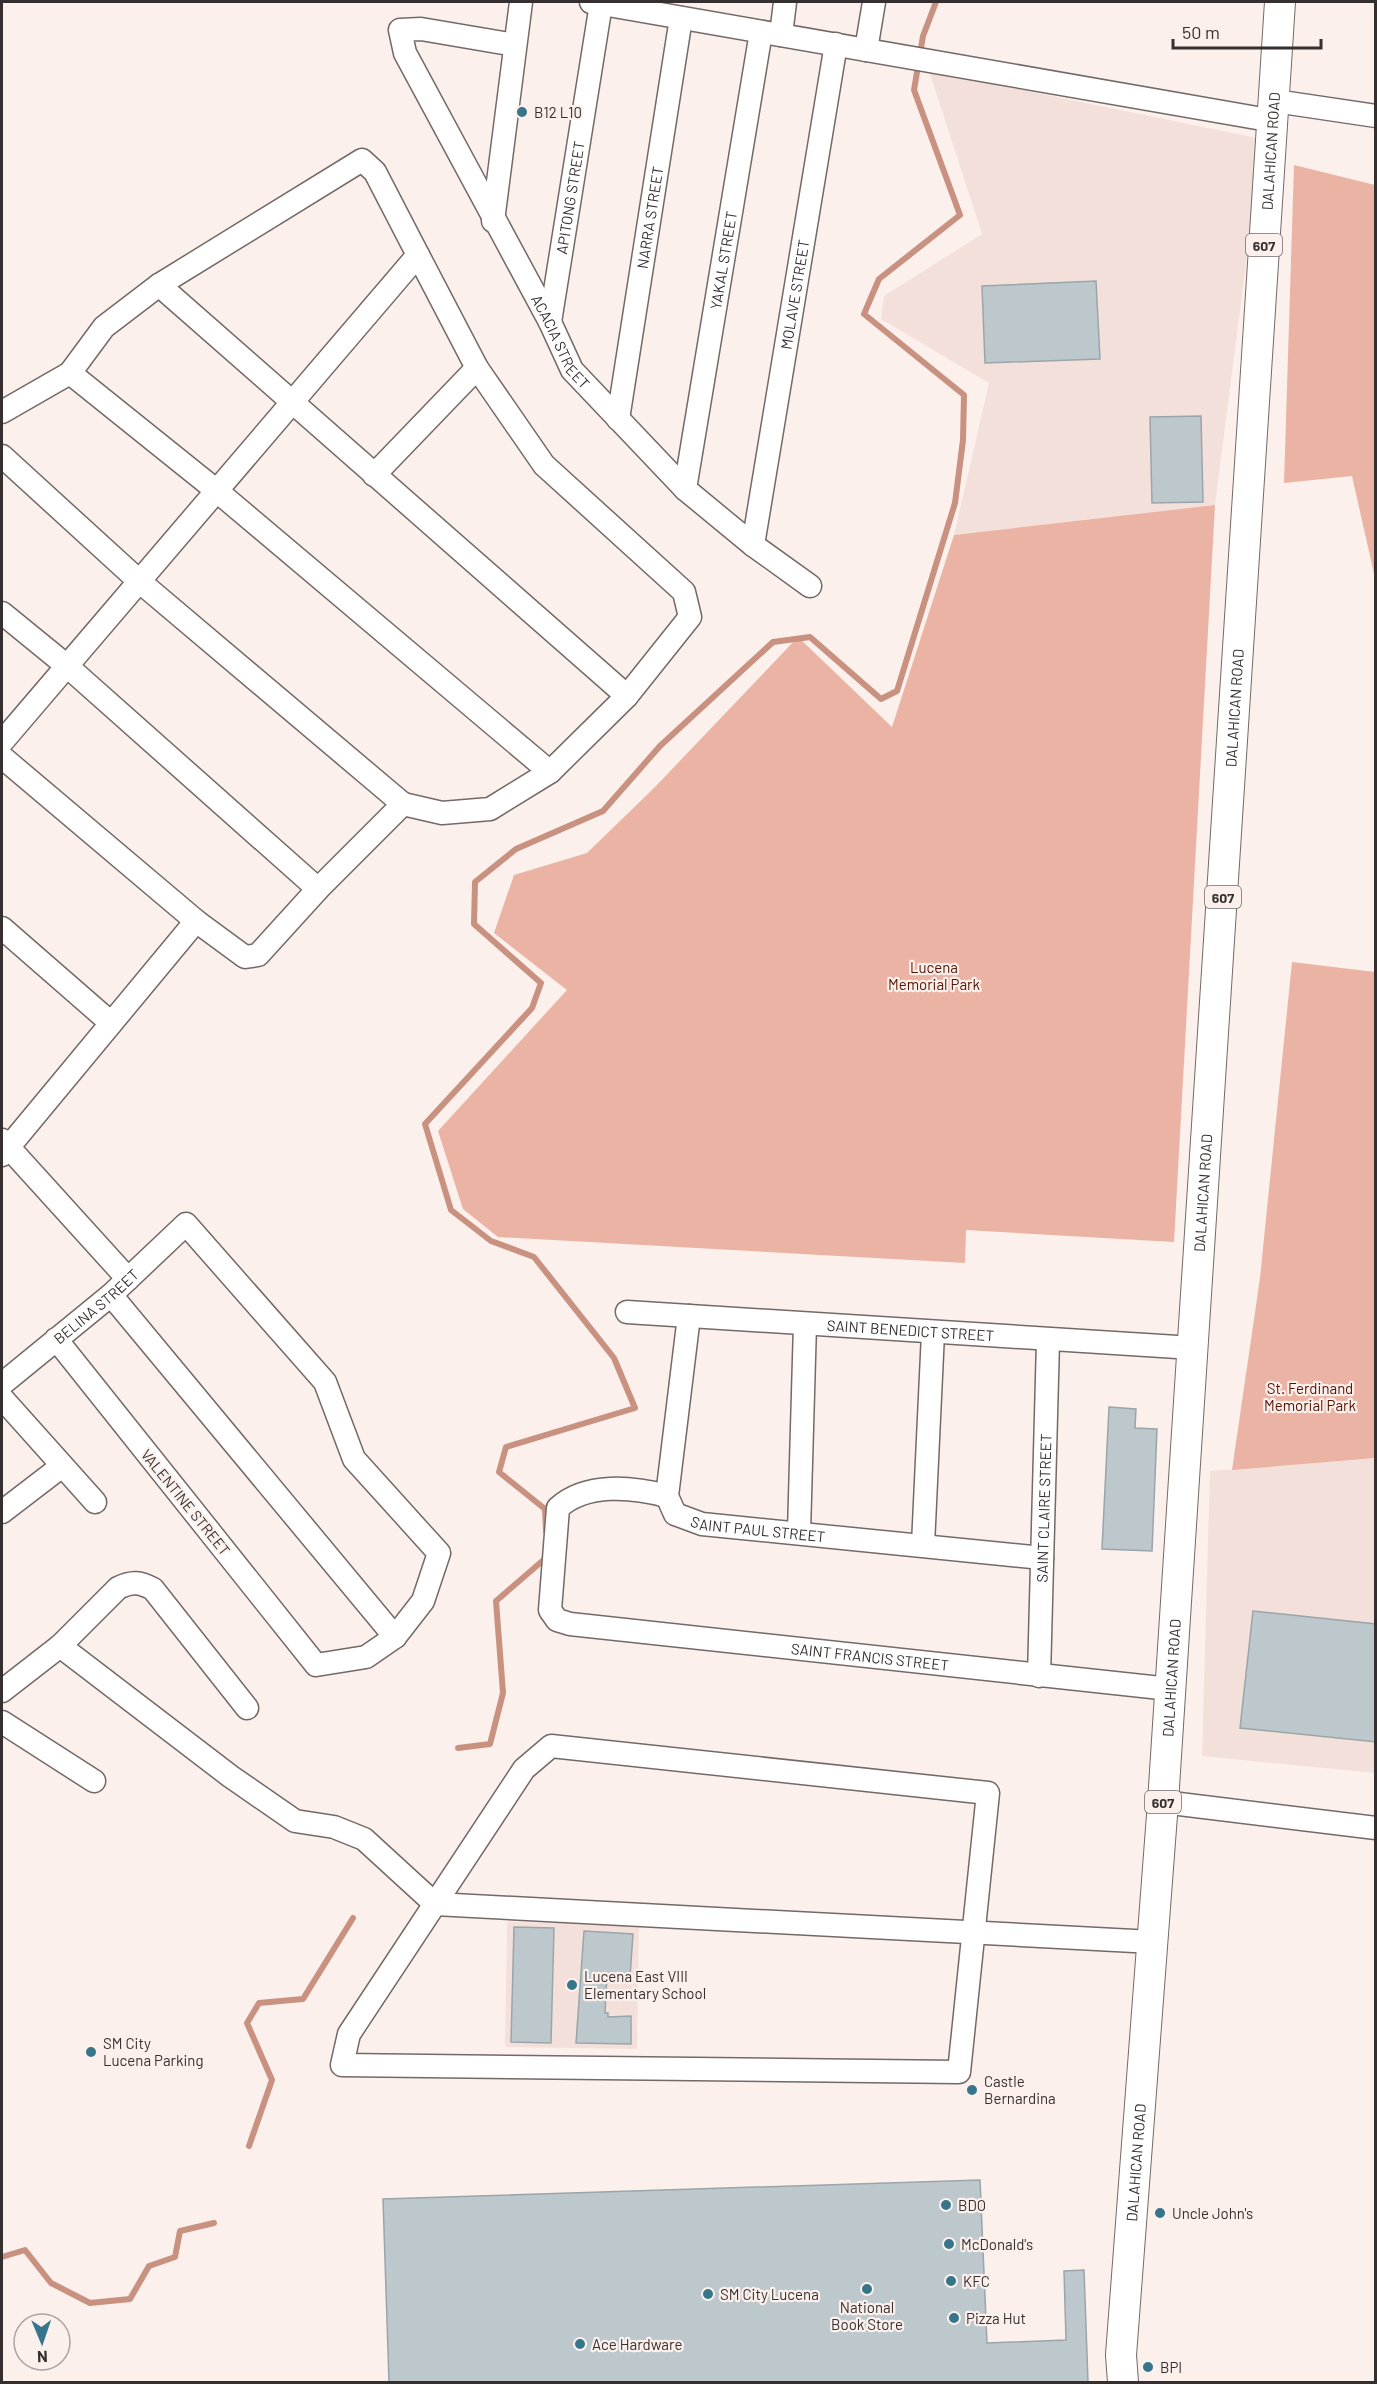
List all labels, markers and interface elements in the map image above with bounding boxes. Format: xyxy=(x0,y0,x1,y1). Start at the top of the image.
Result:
scale bar xyxy=(1173,12,1322,50)
text: 50 m xyxy=(1182,21,1220,43)
street label: DALAHICAN ROAD xyxy=(1257,92,1283,211)
place label: B12 L10 xyxy=(534,103,582,121)
marker: B12 L10 xyxy=(515,105,529,119)
street label: APITONG STREET xyxy=(552,140,588,255)
street label: NARRA STREET xyxy=(633,165,667,270)
street label: YAKAL STREET xyxy=(706,210,740,311)
road number: 607 xyxy=(1246,234,1282,256)
street label: MOLAVE STREET xyxy=(777,238,812,351)
street label: ACACIA STREET xyxy=(528,291,594,392)
street label: DALAHICAN ROAD xyxy=(1221,648,1247,768)
road number: 607 xyxy=(1205,886,1241,908)
park label: Lucena Memorial Park xyxy=(888,958,981,993)
street label: DALAHICAN ROAD xyxy=(1190,1133,1215,1253)
street label: BELINA STREET xyxy=(50,1265,142,1347)
street label: SAINT BENEDICT STREET xyxy=(826,1316,995,1344)
park label: St. Ferdinand Memorial Park xyxy=(1264,1379,1357,1414)
street label: SAINT CLAIRE STREET xyxy=(1033,1433,1055,1583)
street label: VALENTINE STREET xyxy=(138,1445,234,1559)
street label: SAINT PAUL STREET xyxy=(688,1512,826,1545)
street label: DALAHICAN ROAD xyxy=(1158,1618,1184,1738)
street label: SAINT FRANCIS STREET xyxy=(790,1639,950,1674)
road number: 607 xyxy=(1145,1791,1181,1813)
place label: Lucena East VIII Elementary School xyxy=(584,1967,706,2002)
marker: Lucena East VIII Elementary School xyxy=(565,1978,579,1992)
place label: SM City Lucena Parking xyxy=(103,2034,203,2069)
marker: SM City Lucena Parking xyxy=(84,2045,98,2059)
place label: Castle Bernardina xyxy=(984,2072,1056,2107)
marker: Castle Bernardina xyxy=(965,2083,979,2097)
street label: DALAHICAN ROAD xyxy=(1122,2103,1149,2222)
place label: BDO xyxy=(958,2196,986,2214)
marker: BDO xyxy=(939,2198,953,2212)
place label: Uncle John's xyxy=(1172,2204,1253,2222)
marker: Uncle John's xyxy=(1153,2206,1167,2220)
place label: McDonald's xyxy=(961,2235,1033,2253)
marker: McDonald's xyxy=(942,2237,956,2251)
place label: KFC xyxy=(963,2272,990,2290)
marker: KFC xyxy=(944,2274,958,2288)
marker: National Book Store xyxy=(860,2282,874,2296)
place label: SM City Lucena xyxy=(720,2285,819,2303)
marker: SM City Lucena xyxy=(701,2287,715,2301)
place label: National Book Store xyxy=(831,2298,903,2333)
place label: Pizza Hut xyxy=(966,2309,1026,2327)
marker: Pizza Hut xyxy=(947,2311,961,2325)
north arrow xyxy=(12,2312,72,2372)
place label: Ace Hardware xyxy=(592,2335,682,2353)
marker: Ace Hardware xyxy=(573,2337,587,2351)
text: N xyxy=(37,2348,48,2367)
place label: BPI xyxy=(1160,2358,1182,2376)
marker: BPI xyxy=(1141,2360,1155,2374)

